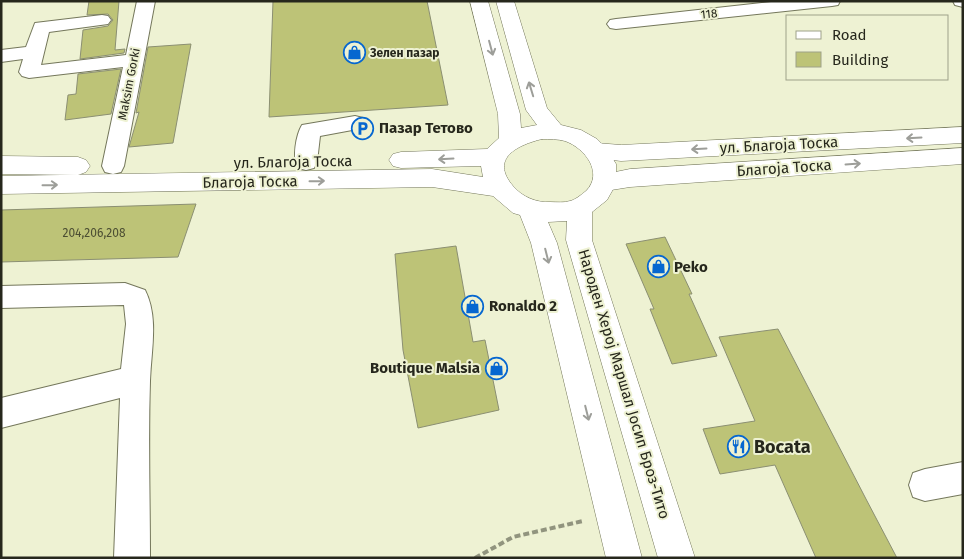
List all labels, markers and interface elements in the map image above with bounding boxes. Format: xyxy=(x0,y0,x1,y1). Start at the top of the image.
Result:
street label: 118 xyxy=(700,6,718,22)
legend xyxy=(786,15,949,80)
text: Road xyxy=(832,26,867,44)
one-way arrow xyxy=(487,40,496,56)
shop icon: Зелен пазар xyxy=(342,41,366,65)
place label: Зелен пазар xyxy=(369,46,440,60)
street label: Maksim Gorki xyxy=(115,47,143,121)
text: Building xyxy=(832,51,888,69)
one-way arrow xyxy=(526,82,536,98)
parking icon: Пазар Тетово xyxy=(351,116,375,140)
place label: Пазар Тетово xyxy=(379,119,473,137)
street label: ул. Благоја Тоска xyxy=(719,133,839,157)
one-way arrow xyxy=(906,133,922,142)
one-way arrow xyxy=(692,144,708,153)
street label: ул. Благоја Тоска xyxy=(234,152,352,172)
one-way arrow xyxy=(438,154,454,163)
street label: Благоја Тоска xyxy=(736,156,832,180)
one-way arrow xyxy=(845,159,861,168)
street label: Благоја Тоска xyxy=(202,172,298,192)
one-way arrow xyxy=(309,176,325,186)
one-way arrow xyxy=(42,180,58,190)
house number: 204,206,208 xyxy=(62,226,126,240)
one-way arrow xyxy=(543,247,552,263)
street label: Народен Херој Маршал Јосип Броз-Тито xyxy=(574,247,674,521)
shop icon: Peko xyxy=(646,255,670,279)
place label: Peko xyxy=(674,258,708,276)
shop icon: Ronaldo 2 xyxy=(461,294,485,318)
place label: Ronaldo 2 xyxy=(489,297,557,315)
shop icon: Boutique Malsia xyxy=(484,356,508,380)
place label: Boutique Malsia xyxy=(370,359,480,377)
one-way arrow xyxy=(583,405,592,421)
restaurant icon: Bocata xyxy=(726,435,750,459)
place label: Bocata xyxy=(754,436,811,458)

